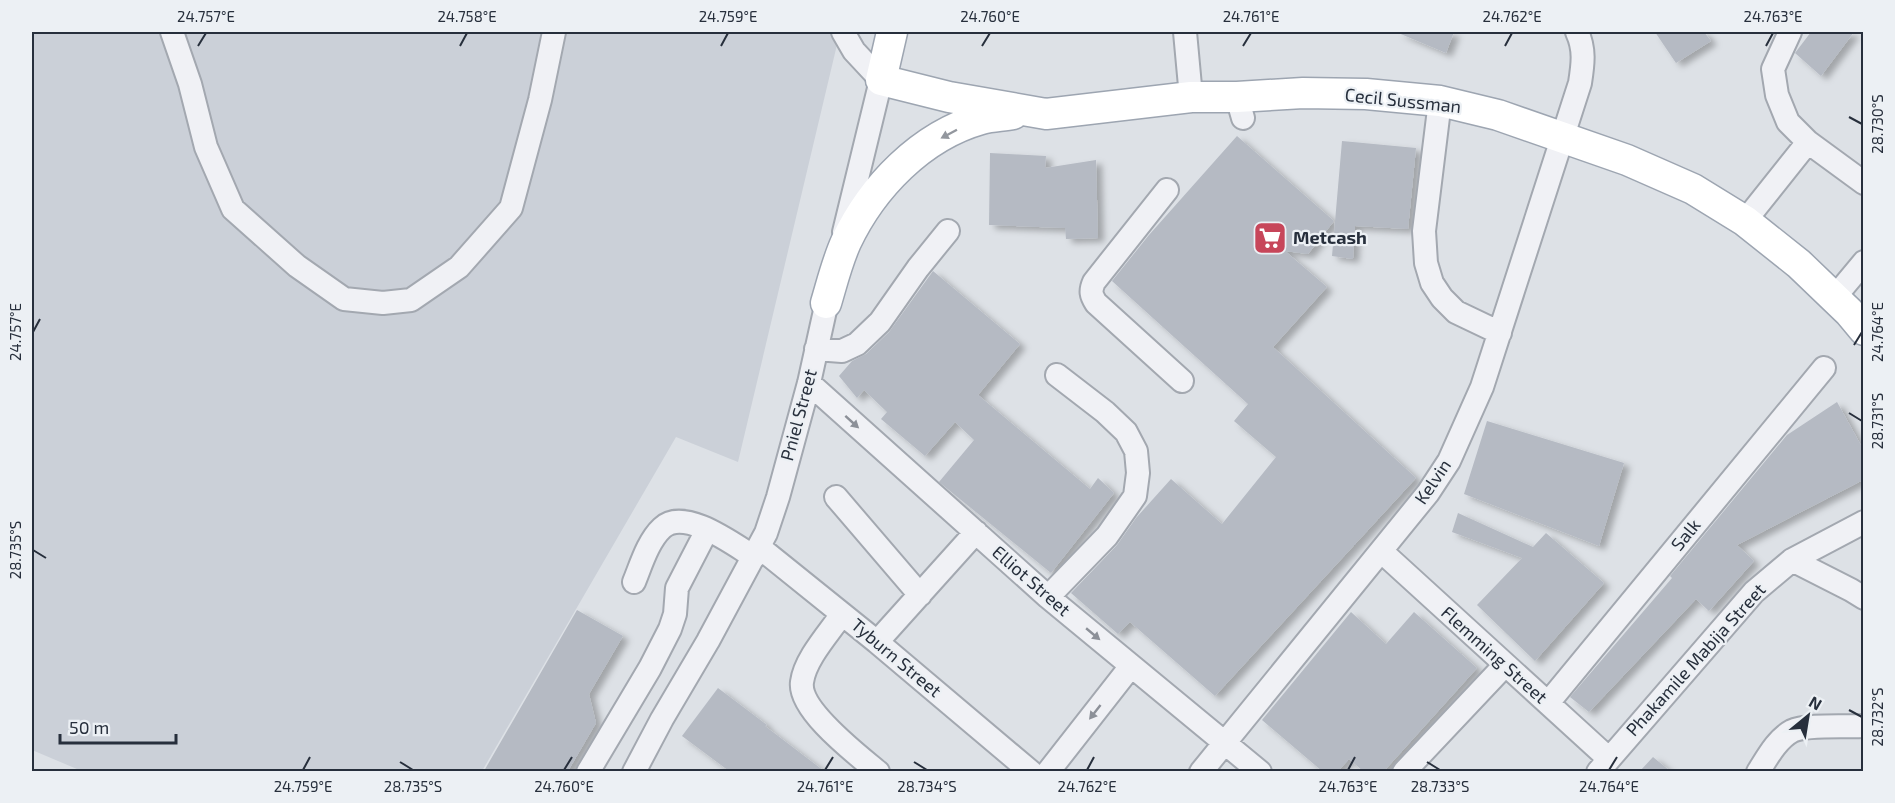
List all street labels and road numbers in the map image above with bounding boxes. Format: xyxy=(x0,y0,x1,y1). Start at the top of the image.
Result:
street label: Cecil Sussman xyxy=(1344,83,1462,117)
street label: Pniel Street xyxy=(775,366,821,463)
street label: Kelvin xyxy=(1409,455,1455,508)
street label: Salk xyxy=(1666,514,1705,555)
street label: Elliot Street xyxy=(988,540,1075,620)
street label: Phakamile Mabija Street xyxy=(1621,578,1770,740)
street label: Flemming Street xyxy=(1437,601,1552,708)
street label: Tyburn Street xyxy=(847,613,946,701)

